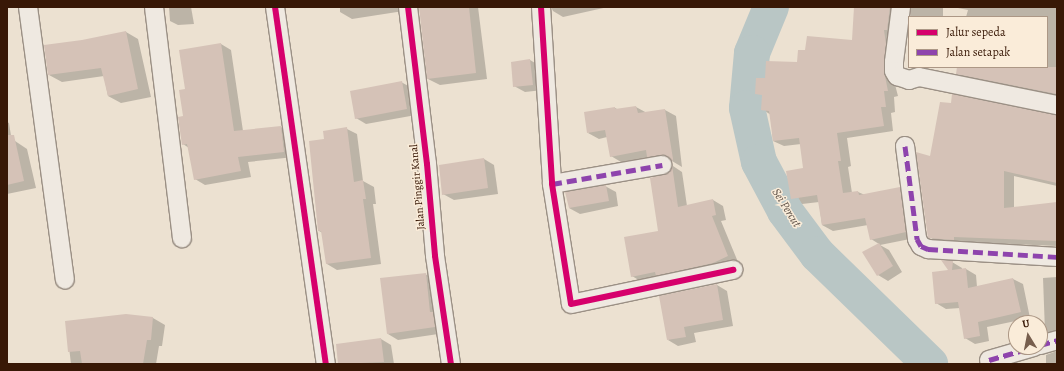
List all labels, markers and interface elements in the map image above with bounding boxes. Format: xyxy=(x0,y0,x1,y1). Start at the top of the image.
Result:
legend xyxy=(908,16,1048,68)
text: Jalur sepeda xyxy=(946,24,1006,40)
text: Jalan setapak xyxy=(946,44,1010,60)
street label: Jalan Pinggir Kanal xyxy=(408,144,428,230)
water label: Sei Percut xyxy=(769,186,803,230)
north arrow xyxy=(1008,315,1048,355)
text: U xyxy=(1021,316,1031,332)

